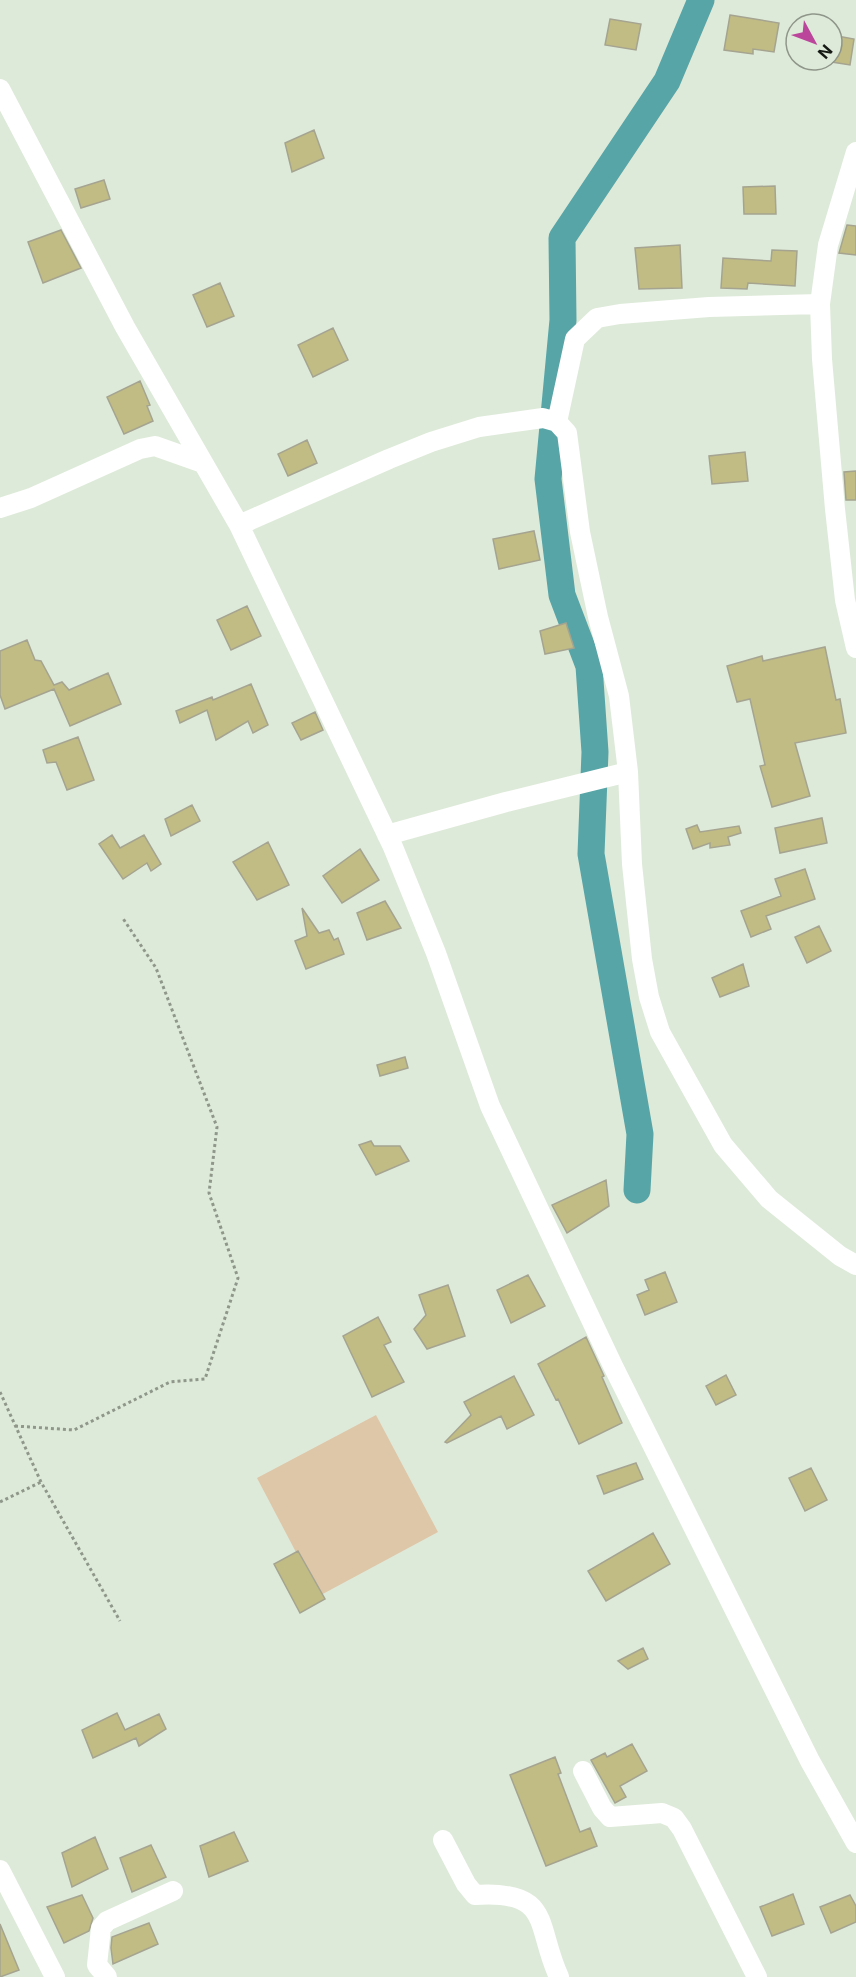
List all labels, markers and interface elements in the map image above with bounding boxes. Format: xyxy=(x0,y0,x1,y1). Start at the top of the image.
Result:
north arrow xyxy=(784,12,844,72)
text: N xyxy=(814,41,837,63)

